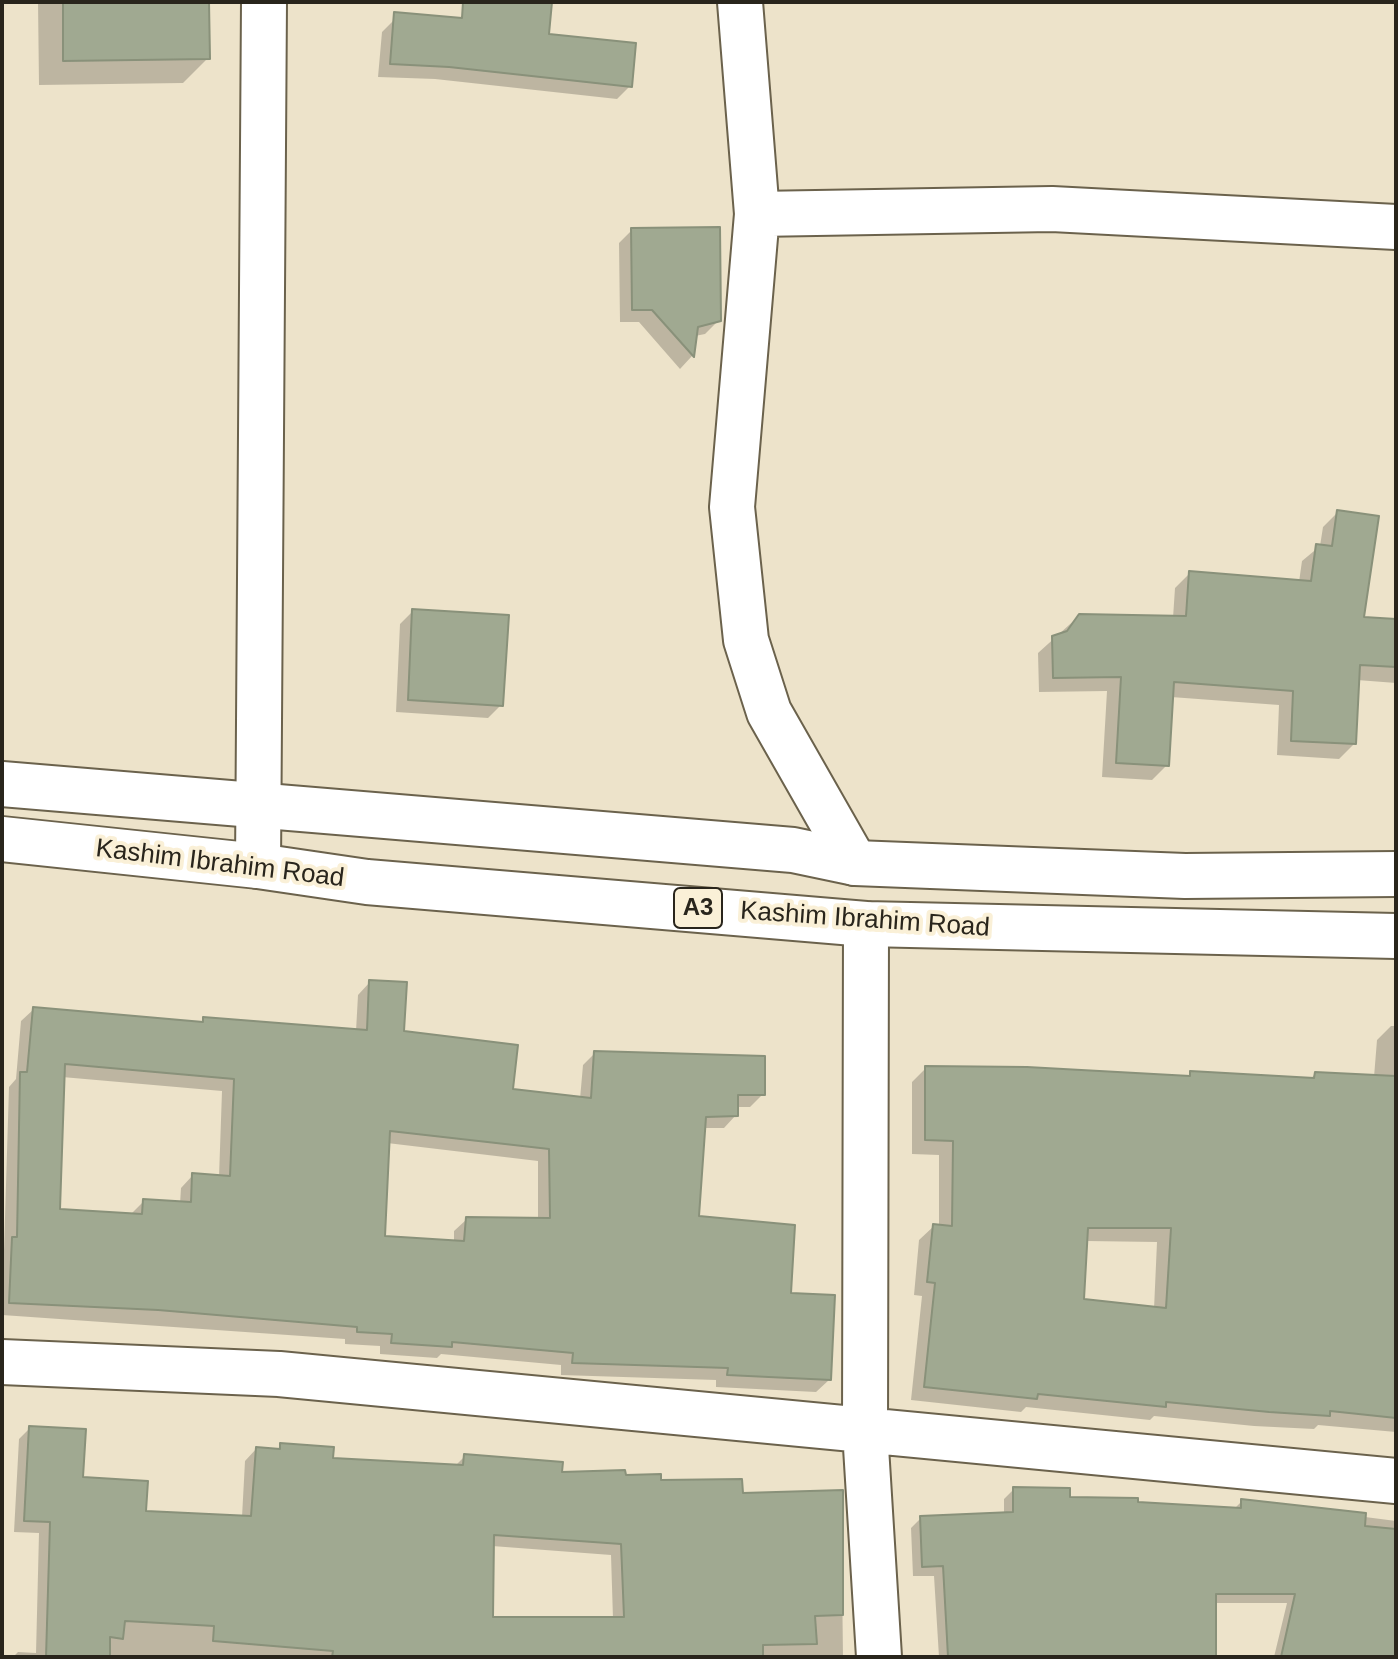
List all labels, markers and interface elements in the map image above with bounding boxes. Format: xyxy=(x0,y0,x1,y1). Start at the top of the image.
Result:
street label: Kashim Ibrahim Road xyxy=(94,833,346,895)
road number: A3 xyxy=(674,888,722,928)
street label: Kashim Ibrahim Road xyxy=(739,896,991,944)

